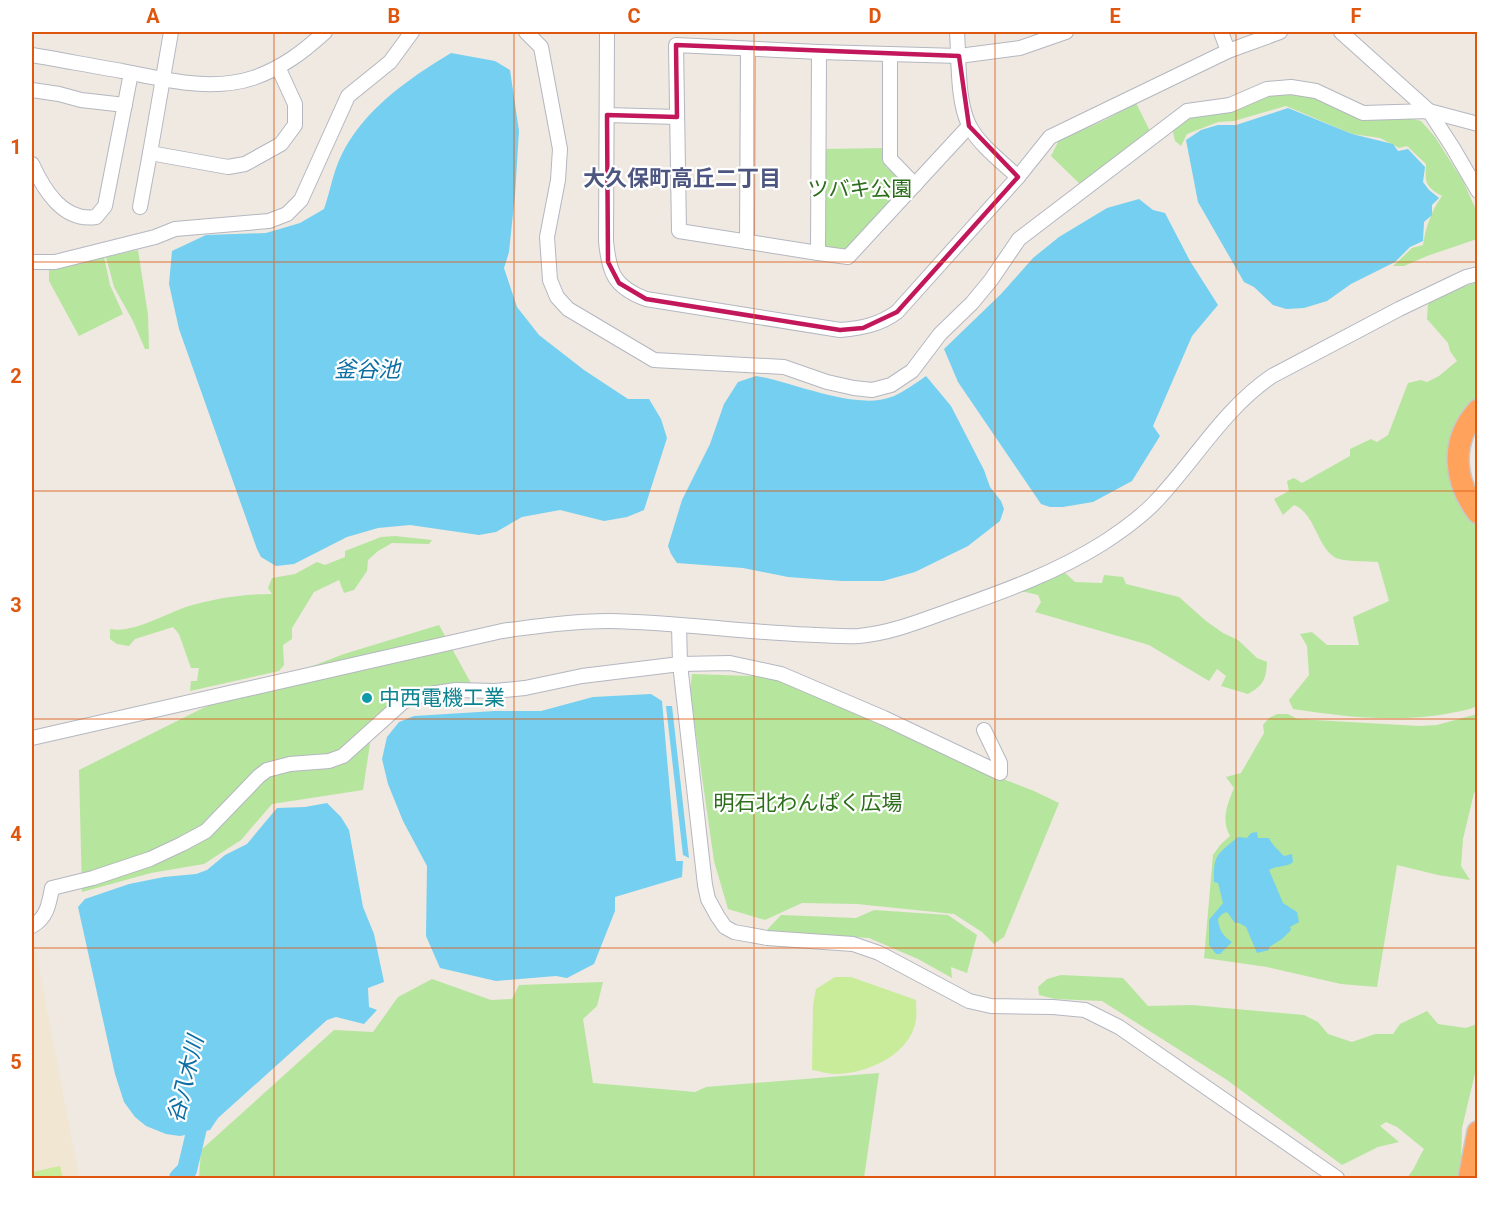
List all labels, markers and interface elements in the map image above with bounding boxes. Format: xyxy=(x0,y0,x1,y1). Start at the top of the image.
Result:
text: A xyxy=(146,4,160,28)
text: B xyxy=(388,4,400,28)
text: C xyxy=(627,4,641,28)
text: D xyxy=(869,4,882,28)
text: E xyxy=(1109,4,1121,28)
text: F xyxy=(1351,4,1362,28)
text: 1 xyxy=(10,135,22,159)
district label: 大久保町高丘二丁目 xyxy=(583,166,781,191)
park label: ツバキ公園 xyxy=(808,177,913,201)
water label: 釜谷池 xyxy=(334,357,402,382)
text: 2 xyxy=(10,364,22,388)
text: 3 xyxy=(10,593,22,617)
place label: 中西電機工業 xyxy=(379,686,505,710)
marker: 中西電機工業 xyxy=(360,691,374,705)
park label: 明石北わんぱく広場 xyxy=(714,791,903,815)
text: 4 xyxy=(10,822,22,846)
water label: 谷八木川 xyxy=(163,1031,209,1125)
text: 5 xyxy=(10,1050,22,1074)

